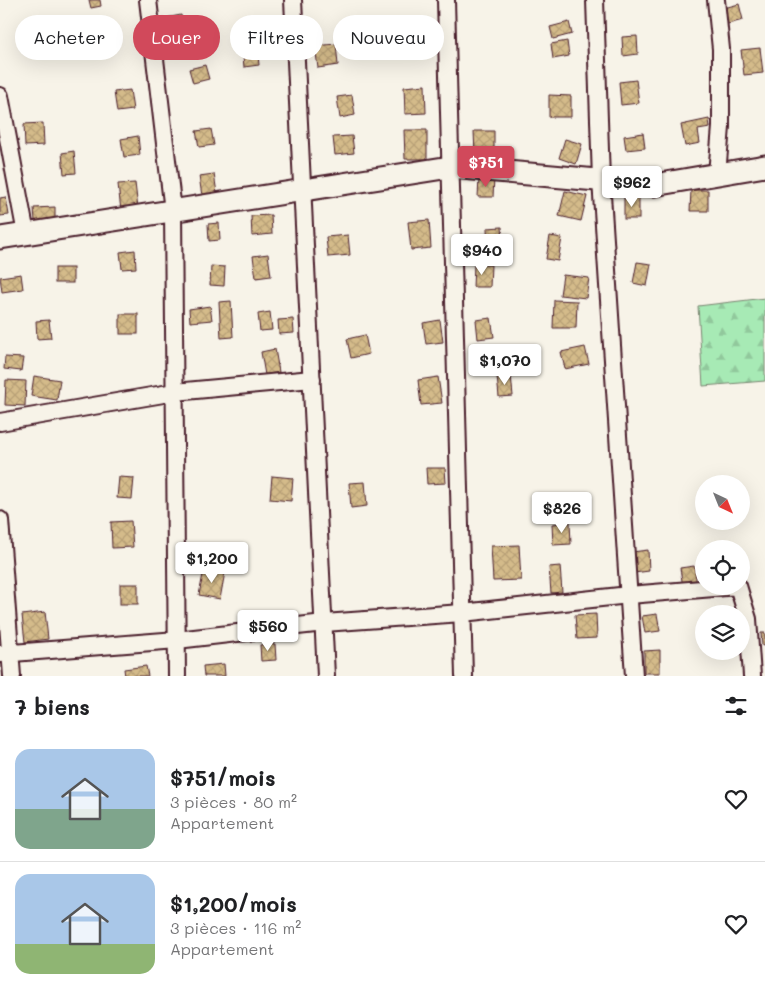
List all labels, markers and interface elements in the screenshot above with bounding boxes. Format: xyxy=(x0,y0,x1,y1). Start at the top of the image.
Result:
chip: Acheter xyxy=(15,15,123,60)
chip: Louer xyxy=(133,15,220,60)
chip: Filtres xyxy=(230,15,323,60)
chip: Nouveau xyxy=(333,15,444,60)
pin: $751 xyxy=(456,146,516,188)
text: $751 xyxy=(468,151,504,172)
pin: $962 xyxy=(602,166,662,208)
text: $962 xyxy=(613,171,651,192)
pin: $940 xyxy=(452,234,512,276)
text: $940 xyxy=(462,239,502,260)
pin: $1,070 xyxy=(464,344,546,386)
text: $1,070 xyxy=(479,349,531,370)
north arrow xyxy=(695,475,750,530)
map controls xyxy=(695,475,750,660)
pin: $826 xyxy=(532,492,592,534)
text: $826 xyxy=(543,497,581,518)
button: locate xyxy=(695,540,750,595)
pin: $1,200 xyxy=(171,542,253,584)
text: $1,200 xyxy=(186,547,238,568)
button: layers xyxy=(695,605,750,660)
pin: $560 xyxy=(238,610,298,652)
text: $560 xyxy=(248,615,288,636)
icon: filters xyxy=(722,692,750,720)
text: 7 biens xyxy=(15,693,90,720)
text: $751/mois xyxy=(170,764,276,791)
icon: home xyxy=(55,769,115,829)
icon: heart xyxy=(722,785,750,813)
text: 3 pièces · 80 m² xyxy=(170,791,297,812)
text: Appartement xyxy=(170,812,274,833)
text: $1,200/mois xyxy=(170,890,297,917)
icon: home xyxy=(55,894,115,954)
icon: heart xyxy=(722,910,750,938)
text: 3 pièces · 116 m² xyxy=(170,917,301,938)
text: Appartement xyxy=(170,938,274,959)

